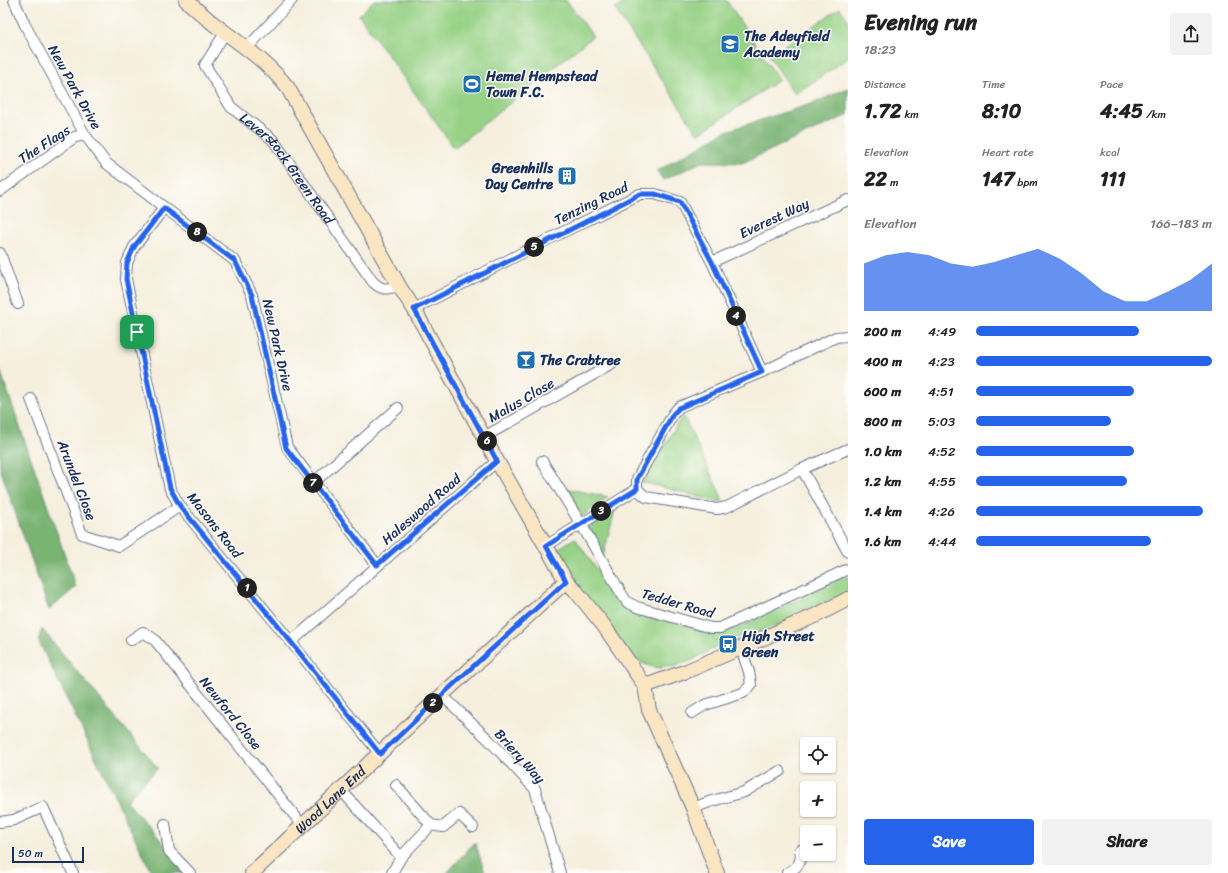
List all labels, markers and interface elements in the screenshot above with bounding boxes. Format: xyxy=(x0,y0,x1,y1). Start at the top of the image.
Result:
text: Evening run xyxy=(864,3,977,42)
button: share xyxy=(1170,13,1212,55)
place label: The Adeyfield Academy xyxy=(743,24,831,65)
school or university icon: The Adeyfield Academy xyxy=(719,33,741,55)
text: 18:23 xyxy=(864,38,896,61)
street label: New Park Drive xyxy=(41,40,108,134)
place label: Hemel Hempstead Town F.C. xyxy=(485,64,599,105)
sports icon: Hemel Hempstead Town F.C. xyxy=(461,73,483,95)
text: Distance xyxy=(864,75,906,94)
text: Time xyxy=(982,75,1005,94)
text: Pace xyxy=(1100,75,1123,94)
text: 1.72 xyxy=(864,94,902,129)
text: 8:10 xyxy=(982,94,1021,129)
text: 4:45 xyxy=(1100,94,1143,129)
text: km xyxy=(902,105,919,124)
text: /km xyxy=(1143,105,1166,124)
street label: Leverstock Green Road xyxy=(234,106,342,231)
street label: The Flags xyxy=(13,118,76,171)
text: Elevation xyxy=(864,143,909,162)
text: Heart rate xyxy=(982,143,1034,162)
text: kcal xyxy=(1100,143,1120,162)
place label: Greenhills Day Centre xyxy=(485,156,553,197)
text: 22 xyxy=(864,162,887,197)
text: 147 xyxy=(982,162,1015,197)
text: 111 xyxy=(1100,162,1126,197)
building icon: Greenhills Day Centre xyxy=(556,165,578,187)
text: m xyxy=(887,173,898,192)
text: bpm xyxy=(1015,173,1038,192)
street label: Tenzing Road xyxy=(550,174,634,232)
street label: Everest Way xyxy=(735,191,814,246)
text: Elevation xyxy=(864,212,917,235)
text: 166–183 m xyxy=(1150,212,1212,235)
pin: 8 xyxy=(187,222,207,242)
text: 8 xyxy=(194,222,200,241)
pin: 5 xyxy=(524,237,544,257)
text: 5 xyxy=(531,237,537,256)
street label: New Park Drive xyxy=(255,297,300,394)
pin: 4 xyxy=(726,306,746,326)
text: 4 xyxy=(733,306,739,325)
pin xyxy=(120,315,154,349)
text: 200 m xyxy=(864,320,901,343)
text: 4:49 xyxy=(928,320,956,343)
icon: arrive xyxy=(126,321,148,343)
place label: The Crabtree xyxy=(540,348,622,373)
bar icon: The Crabtree xyxy=(515,349,537,371)
text: 400 m xyxy=(864,350,902,373)
text: 4:23 xyxy=(928,350,955,373)
street label: Malus Close xyxy=(483,371,559,430)
text: 600 m xyxy=(864,380,901,403)
text: 4:51 xyxy=(928,380,954,403)
text: 800 m xyxy=(864,410,902,433)
text: 5:03 xyxy=(928,410,955,433)
pin: 6 xyxy=(477,431,497,451)
text: 6 xyxy=(484,431,490,450)
street label: Arundel Close xyxy=(49,435,103,524)
text: 1.0 km xyxy=(864,440,902,463)
text: 4:52 xyxy=(928,440,956,463)
street label: Haleswood Road xyxy=(376,466,468,551)
text: 1.2 km xyxy=(864,470,901,493)
text: 4:55 xyxy=(928,470,956,493)
pin: 7 xyxy=(303,473,323,493)
text: 7 xyxy=(310,473,316,492)
street label: Masons Road xyxy=(181,487,250,565)
text: 1.4 km xyxy=(864,500,902,523)
text: 4:26 xyxy=(928,500,955,523)
pin: 3 xyxy=(591,501,611,521)
text: 3 xyxy=(598,501,604,520)
text: 1.6 km xyxy=(864,530,901,553)
text: 4:44 xyxy=(928,530,956,553)
pin: 1 xyxy=(237,578,257,598)
text: 1 xyxy=(245,578,249,597)
street label: Tedder Road xyxy=(638,581,719,626)
place label: High Street Green xyxy=(741,624,815,665)
bus stop icon: High Street Green xyxy=(717,633,739,655)
street label: Newford Close xyxy=(193,671,268,756)
pin: 2 xyxy=(423,693,443,713)
text: 2 xyxy=(430,693,436,712)
street label: Briery Way xyxy=(488,723,552,790)
map controls xyxy=(800,737,836,861)
button: locate xyxy=(800,737,836,773)
street label: Wood Lane End xyxy=(289,759,373,840)
button: + xyxy=(800,781,836,817)
button: Save xyxy=(864,819,1034,865)
button: Share xyxy=(1042,819,1212,865)
button: − xyxy=(800,825,836,861)
text: 50 m xyxy=(18,844,43,863)
scale bar xyxy=(12,845,84,864)

